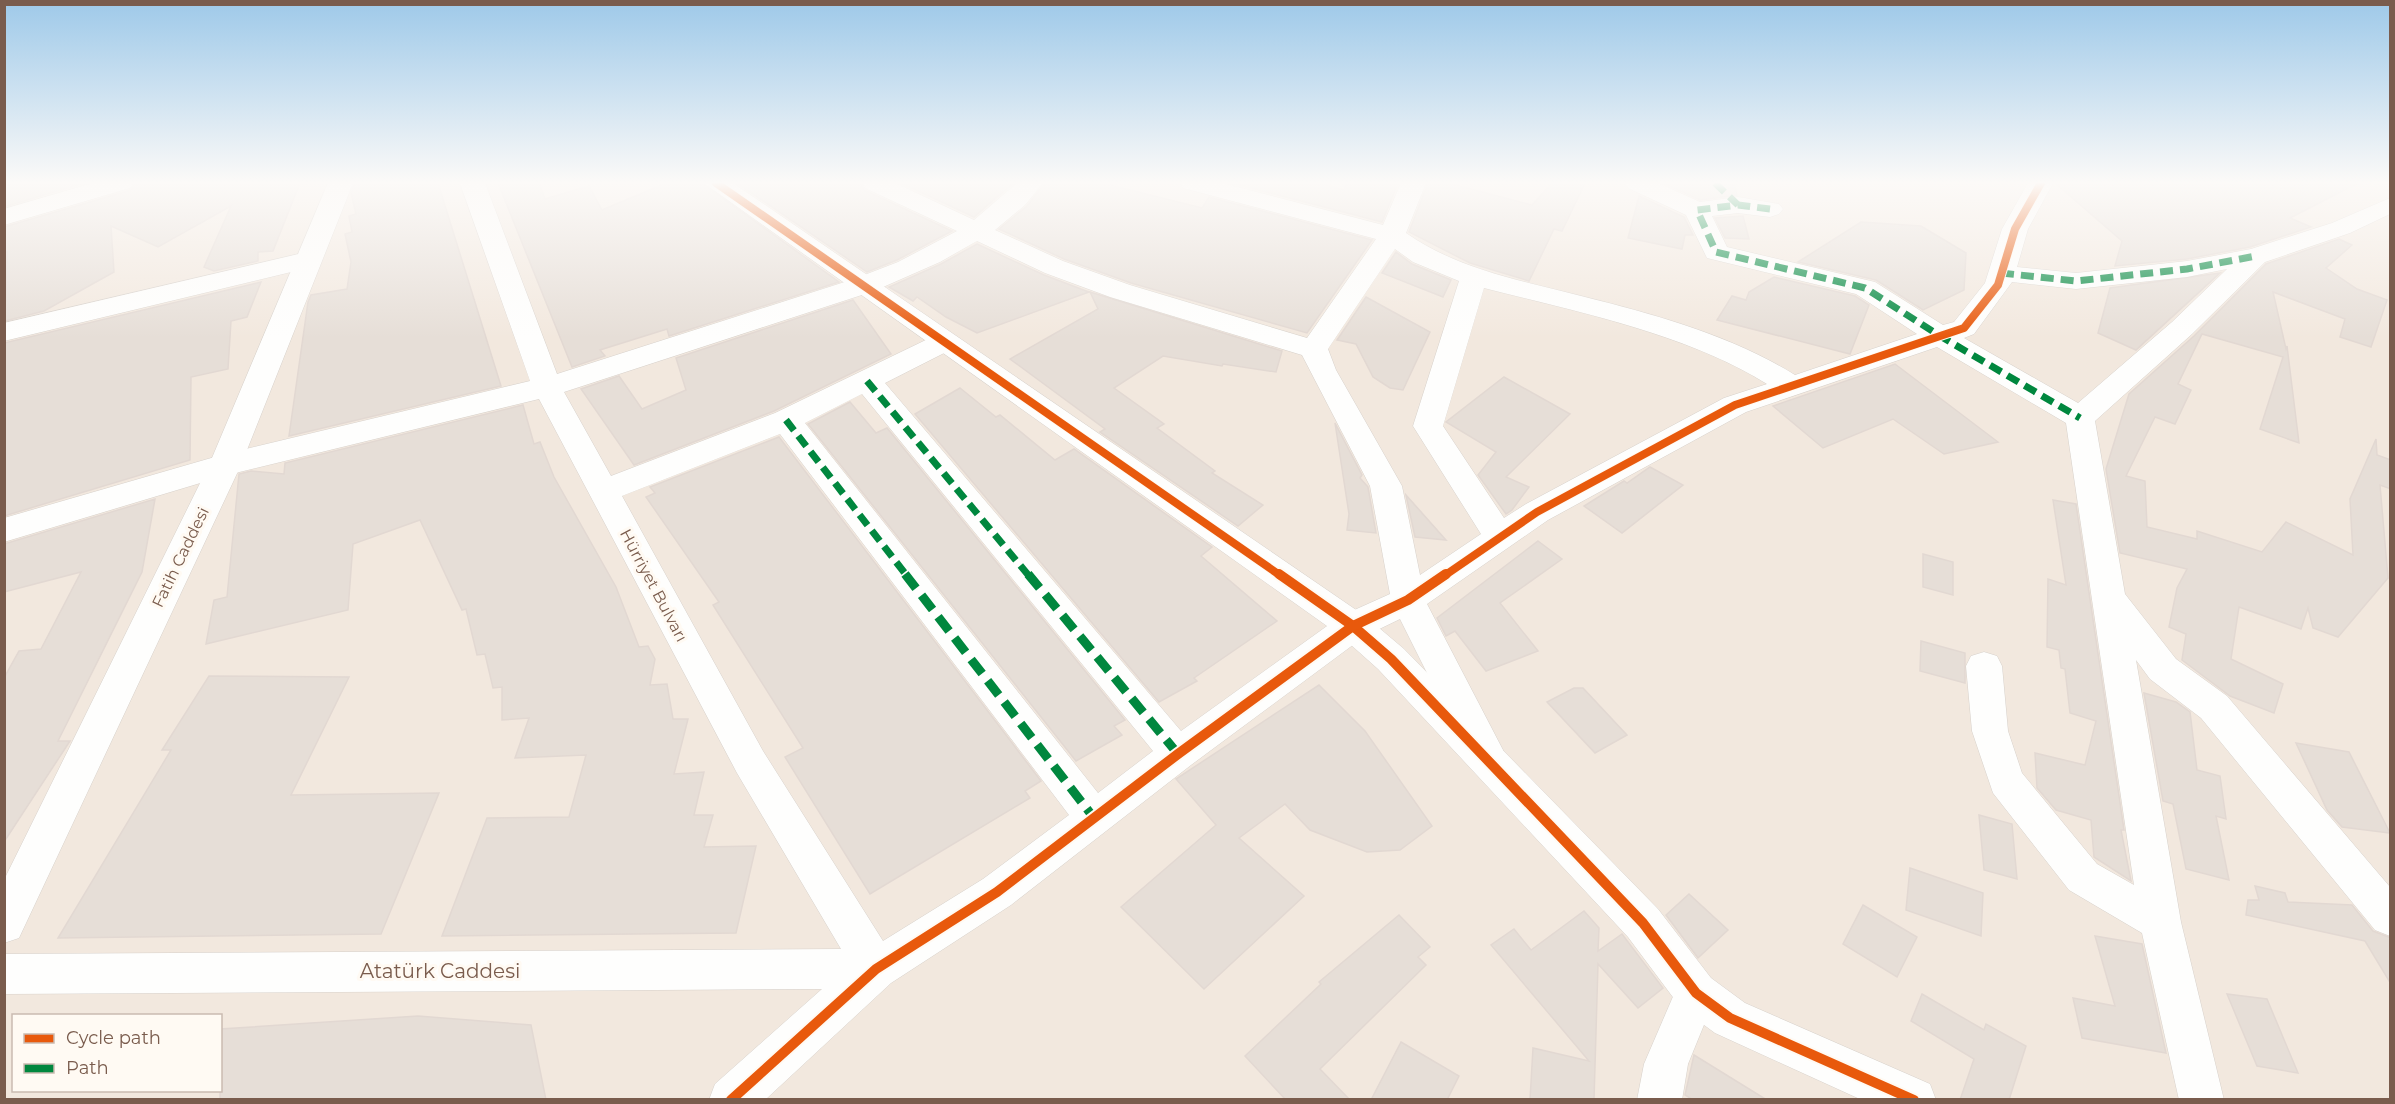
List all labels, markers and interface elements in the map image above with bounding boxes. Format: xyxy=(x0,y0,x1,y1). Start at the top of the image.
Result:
street label: Fatih Caddesi xyxy=(148,504,213,610)
street label: Hürriyet Bulvarı xyxy=(616,526,691,645)
street label: Atatürk Caddesi xyxy=(360,959,520,983)
legend xyxy=(12,1014,222,1092)
text: Cycle path xyxy=(66,1027,161,1049)
text: Path xyxy=(66,1057,109,1079)

